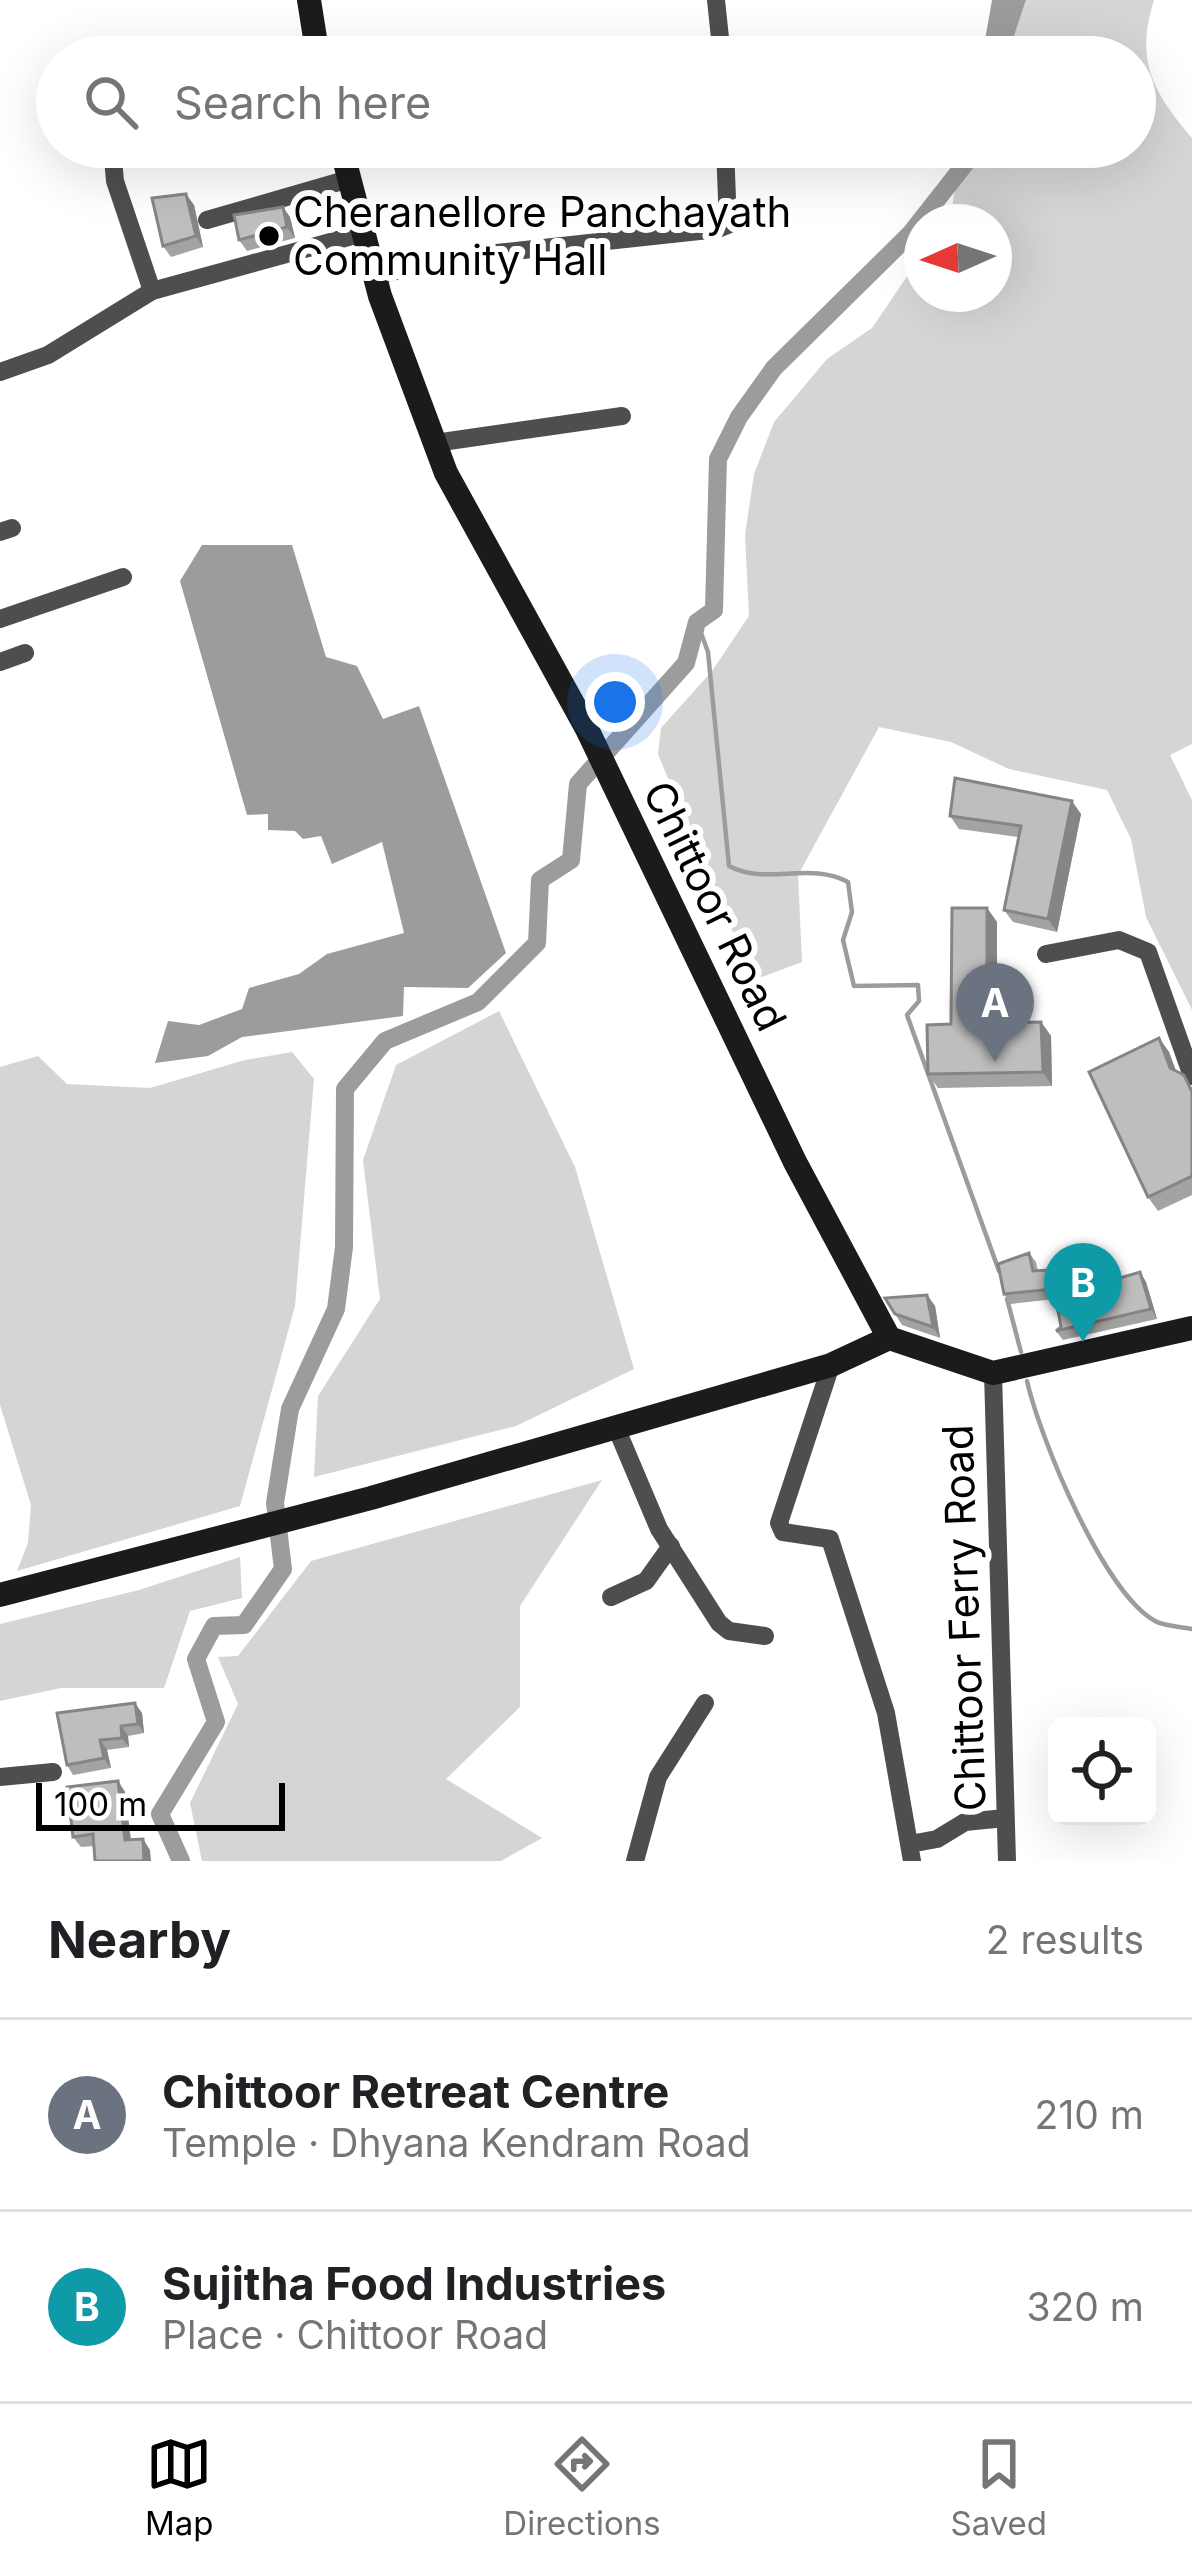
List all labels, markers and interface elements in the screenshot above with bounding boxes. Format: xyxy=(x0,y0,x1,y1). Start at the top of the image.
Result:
search box xyxy=(36,36,1156,168)
icon: search xyxy=(78,69,144,135)
text: Search here xyxy=(174,75,431,130)
place label: Cheranellore Panchayath Community Hall xyxy=(293,186,791,285)
north arrow xyxy=(904,204,1012,312)
marker: Cheranellore Panchayath Community Hall xyxy=(256,223,282,249)
your location xyxy=(585,672,645,732)
street label: Chittoor Road xyxy=(633,773,798,1039)
pin: A xyxy=(956,963,1034,1062)
pin: B xyxy=(1044,1243,1122,1342)
street label: Chittoor Ferry Road xyxy=(931,1424,996,1812)
map controls xyxy=(1048,1717,1156,1825)
button: locate xyxy=(1048,1717,1156,1825)
scale bar xyxy=(36,1777,285,1830)
text: 100 m xyxy=(54,1784,147,1824)
text: Nearby xyxy=(48,1909,231,1970)
text: 2 results xyxy=(986,1916,1144,1963)
text: Chittoor Retreat Centre xyxy=(162,2064,669,2119)
text: A xyxy=(72,2091,102,2138)
text: 210 m xyxy=(1035,2091,1144,2138)
text: Temple · Dhyana Kendram Road xyxy=(162,2119,751,2166)
text: Sujitha Food Industries xyxy=(162,2256,666,2311)
text: B xyxy=(74,2283,100,2330)
text: 320 m xyxy=(1026,2283,1144,2330)
text: Place · Chittoor Road xyxy=(162,2311,548,2358)
tab: Map xyxy=(145,2431,213,2543)
tab: Directions xyxy=(503,2431,661,2543)
tab: Saved xyxy=(950,2431,1047,2543)

